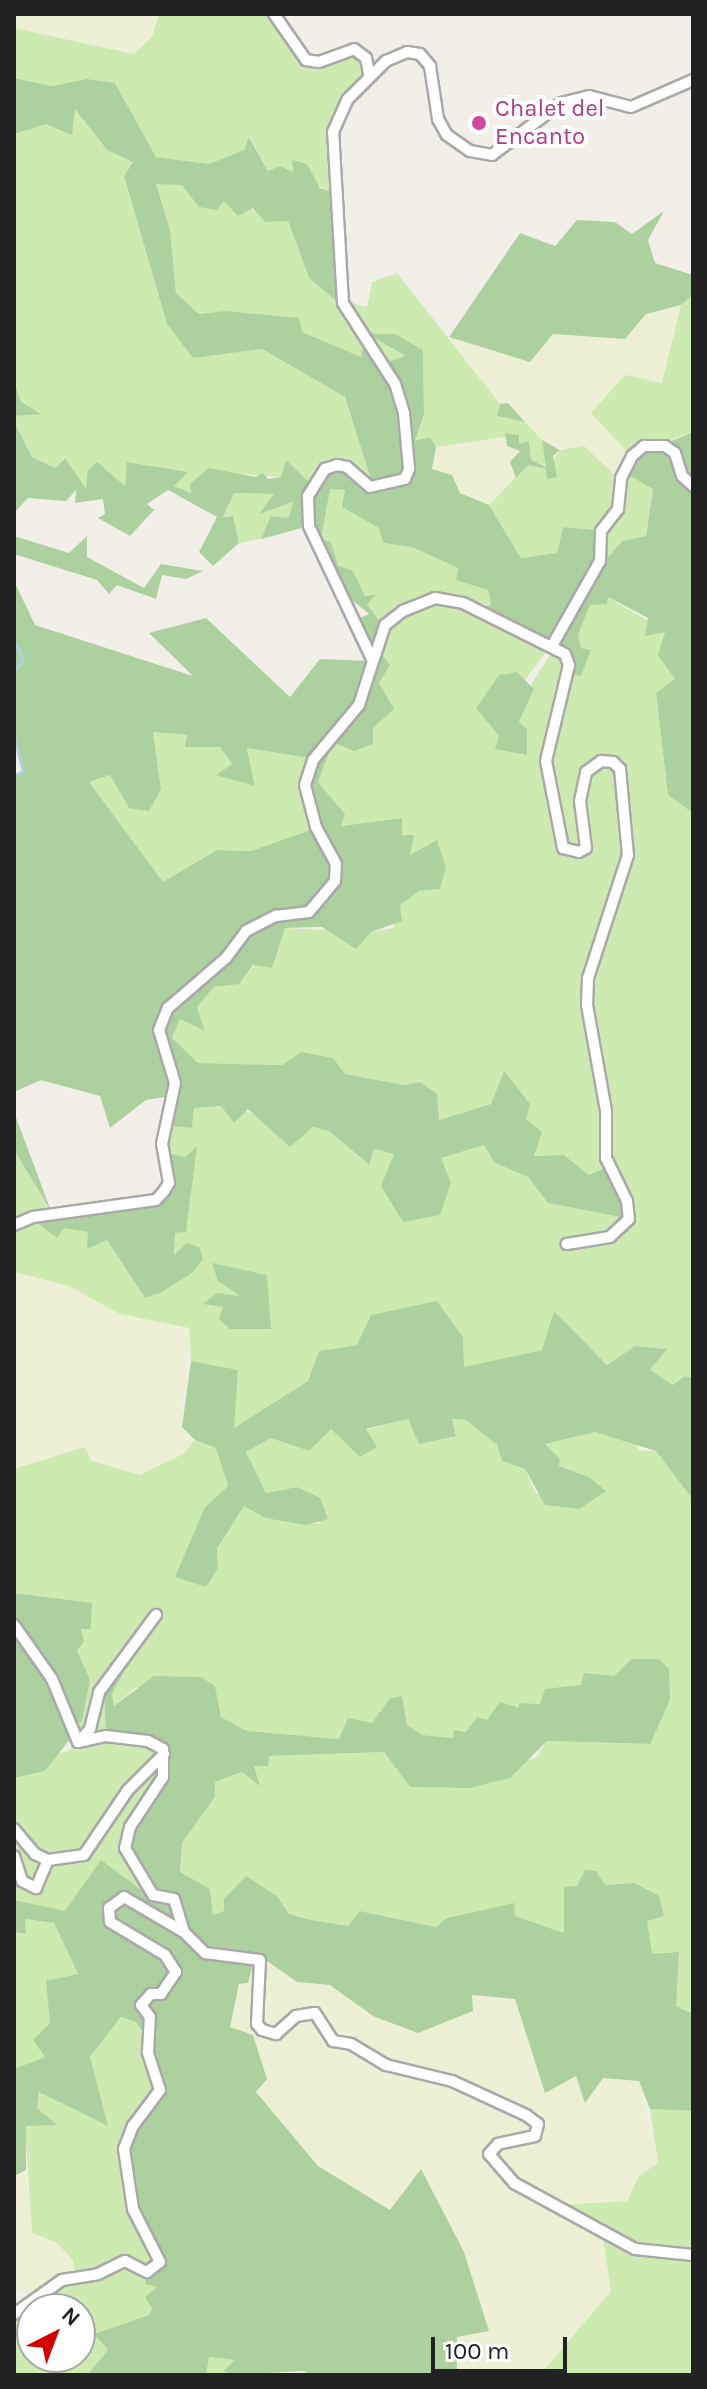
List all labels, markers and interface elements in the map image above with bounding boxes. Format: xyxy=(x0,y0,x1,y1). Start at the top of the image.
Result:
place label: Chalet del Encanto xyxy=(495,95,604,151)
marker: Chalet del Encanto xyxy=(470,114,488,132)
north arrow xyxy=(16,2293,96,2373)
text: N xyxy=(56,2302,85,2332)
scale bar xyxy=(435,2321,571,2371)
text: 100 m xyxy=(445,2337,510,2365)

